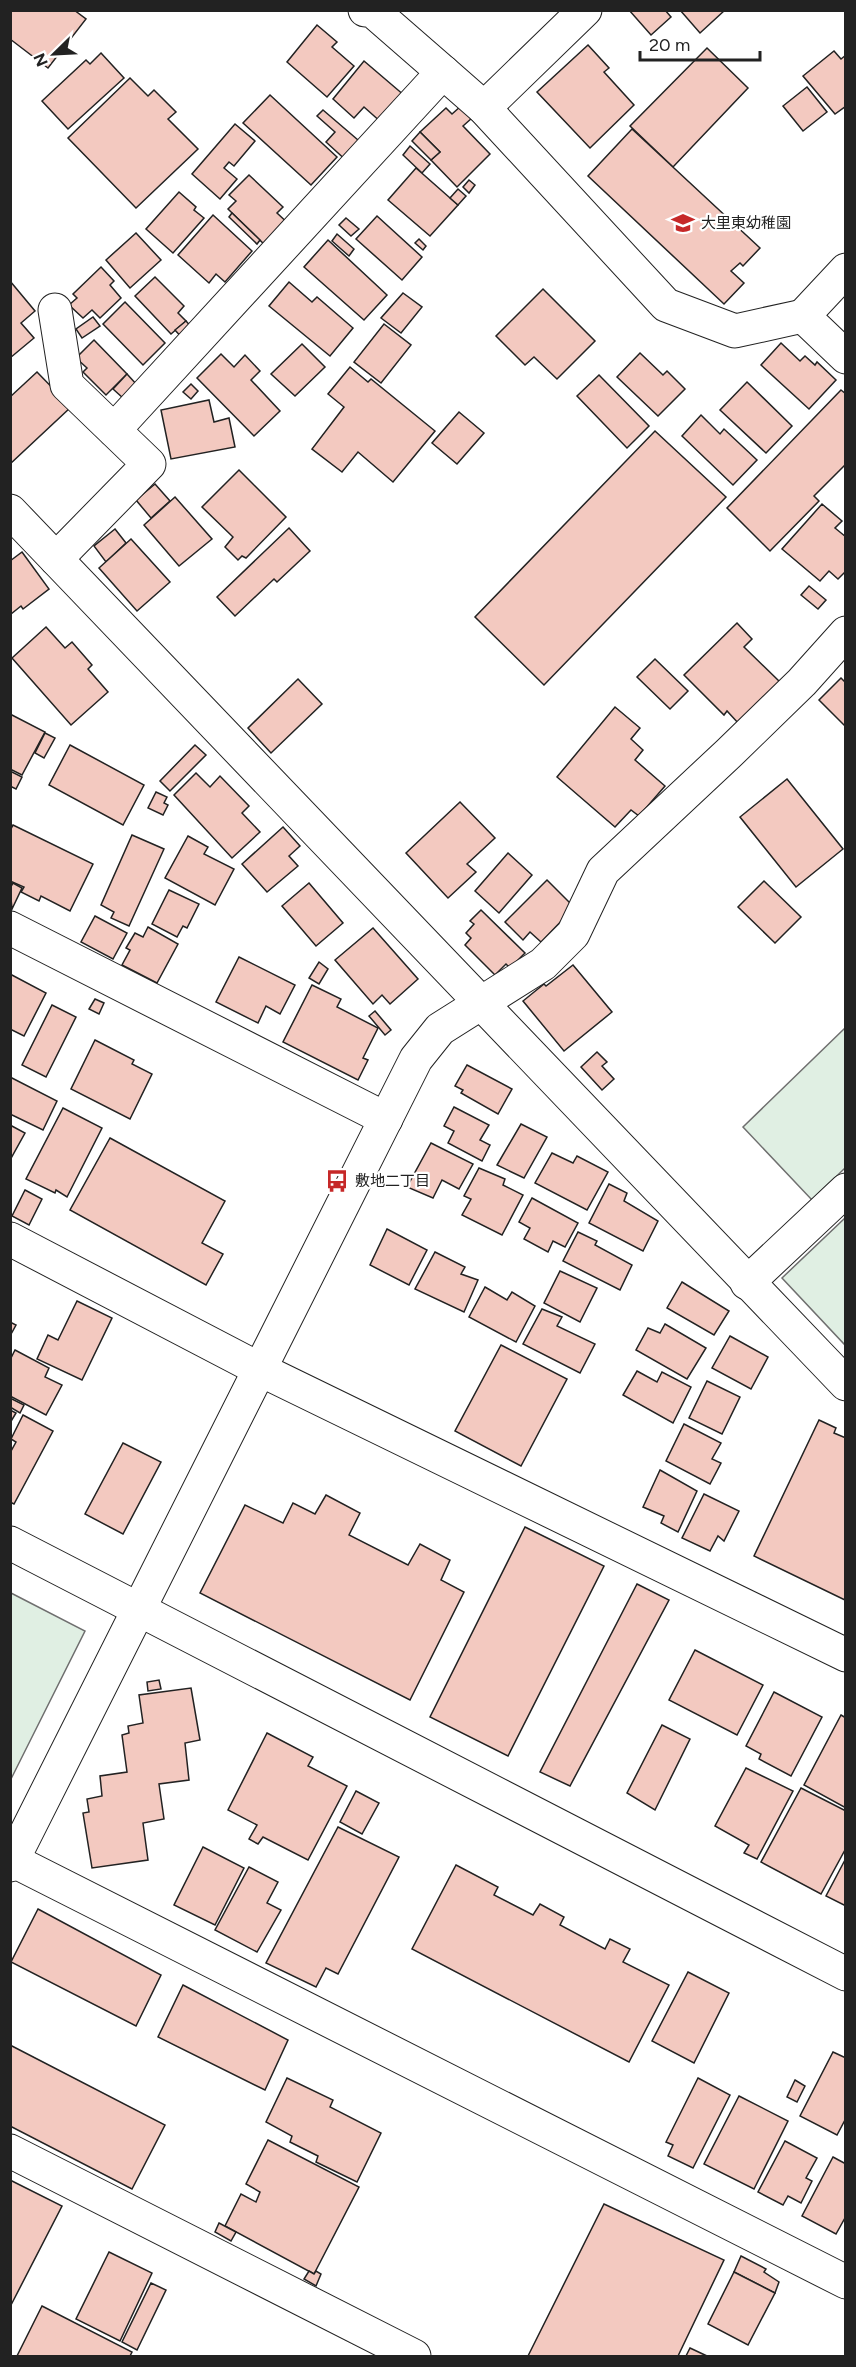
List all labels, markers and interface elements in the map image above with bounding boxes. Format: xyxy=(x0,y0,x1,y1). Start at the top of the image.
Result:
north arrow xyxy=(24,24,84,84)
scale bar xyxy=(640,24,760,62)
text: 20 m xyxy=(649,34,690,56)
text: N xyxy=(30,50,52,69)
school or university icon: 大里東幼稚園 xyxy=(670,210,696,236)
place label: 大里東幼稚園 xyxy=(701,214,791,232)
bus stop icon: 敷地二丁目 xyxy=(324,1168,350,1194)
place label: 敷地二丁目 xyxy=(355,1172,430,1190)

